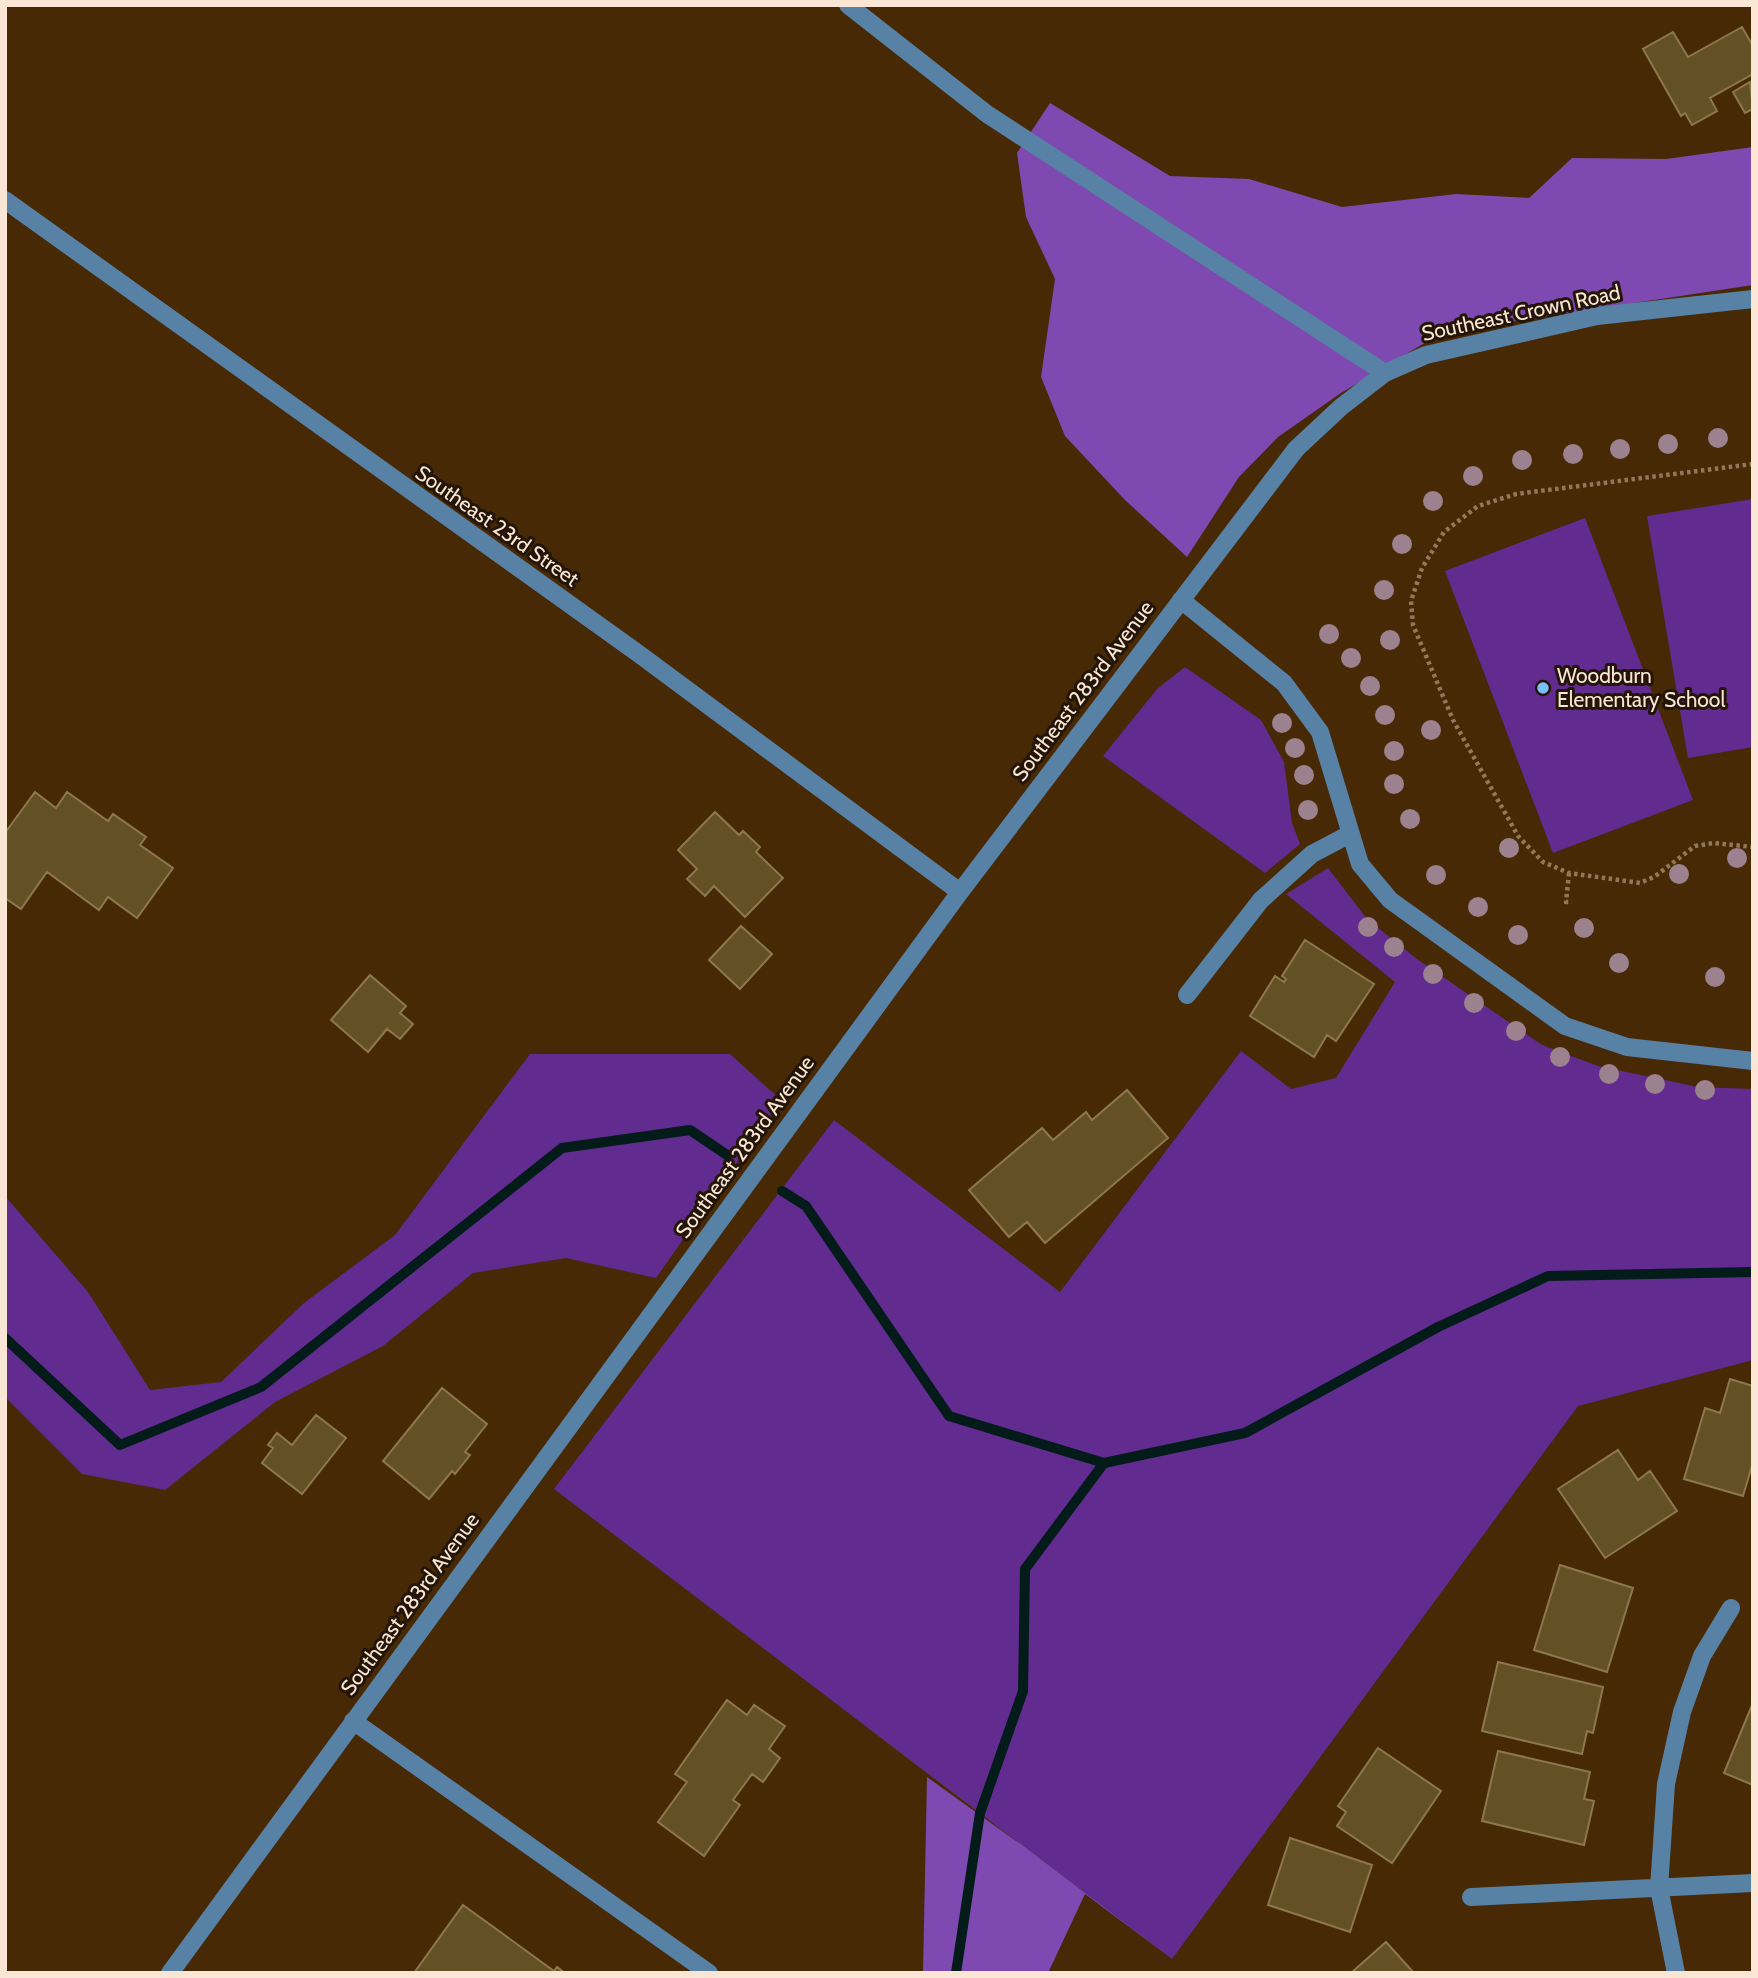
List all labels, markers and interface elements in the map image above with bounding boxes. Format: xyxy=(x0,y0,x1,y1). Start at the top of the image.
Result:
street label: Southeast Crown Road xyxy=(1419,279,1623,346)
street label: Southeast 23rd Street xyxy=(411,460,584,591)
street label: Southeast 283rd Avenue xyxy=(1007,596,1159,786)
place label: Woodburn Elementary School xyxy=(1557,663,1725,712)
marker: Woodburn Elementary School xyxy=(1535,680,1551,696)
street label: Southeast 283rd Avenue xyxy=(670,1051,819,1243)
street label: Southeast 283rd Avenue xyxy=(335,1508,484,1700)

